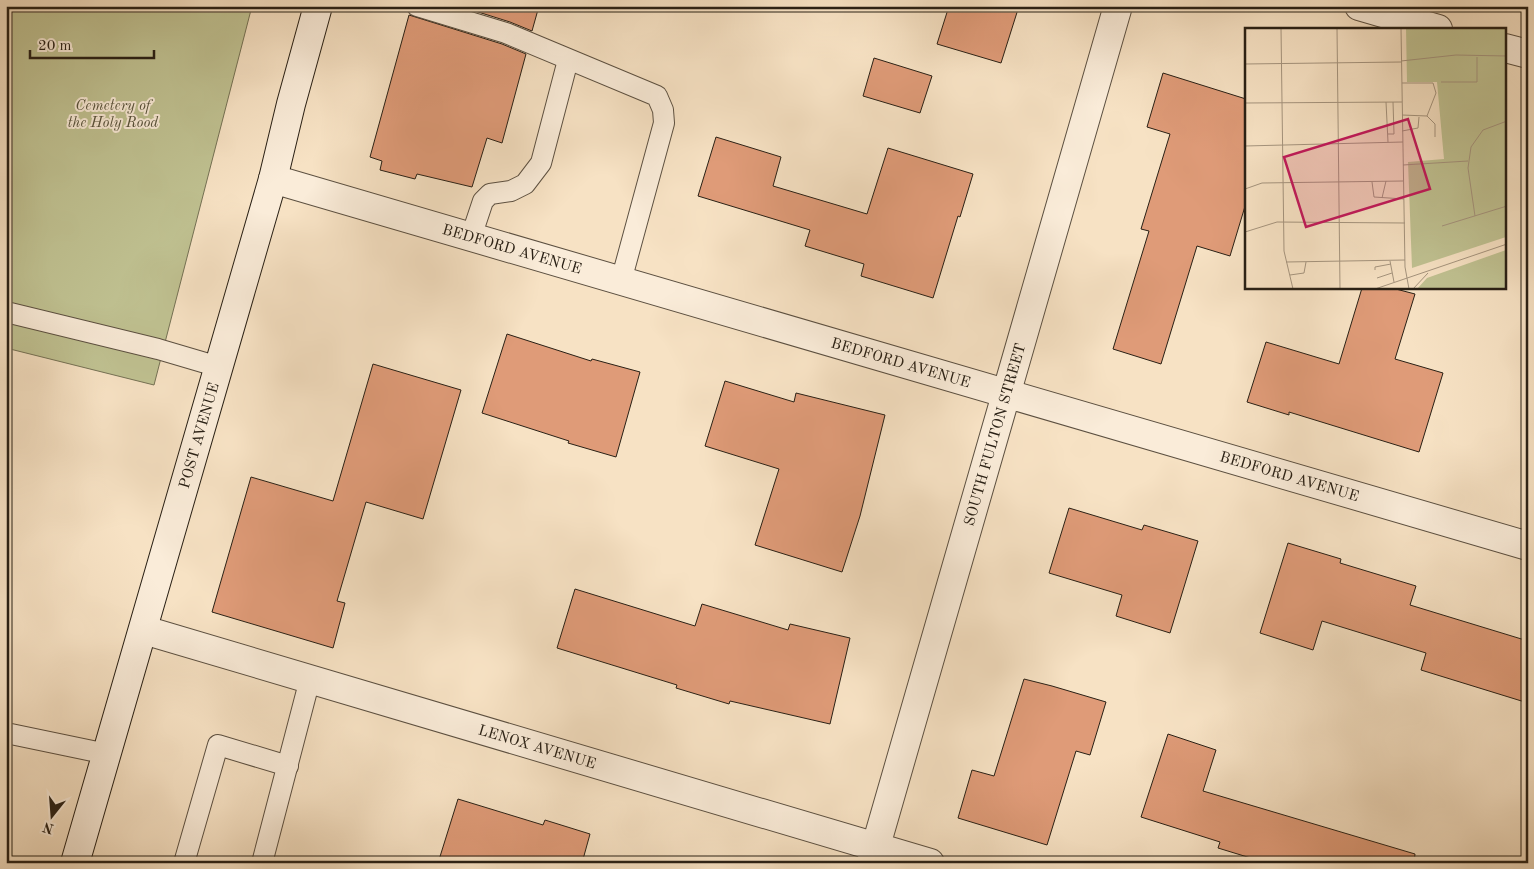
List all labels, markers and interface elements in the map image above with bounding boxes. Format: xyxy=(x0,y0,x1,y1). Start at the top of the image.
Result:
scale bar xyxy=(30,28,154,60)
inset map xyxy=(1245,28,1506,289)
text: 20 m xyxy=(38,39,72,54)
park label: Cemetery of the Holy Rood xyxy=(68,99,159,131)
street label: BEDFORD AVENUE xyxy=(440,223,583,278)
street label: BEDFORD AVENUE xyxy=(829,337,972,391)
street label: SOUTH FULTON STREET xyxy=(963,342,1029,528)
street label: POST AVENUE xyxy=(178,381,223,491)
street label: BEDFORD AVENUE xyxy=(1218,450,1360,505)
street label: LENOX AVENUE xyxy=(476,723,597,773)
north arrow xyxy=(28,792,78,842)
text: N xyxy=(41,819,56,836)

